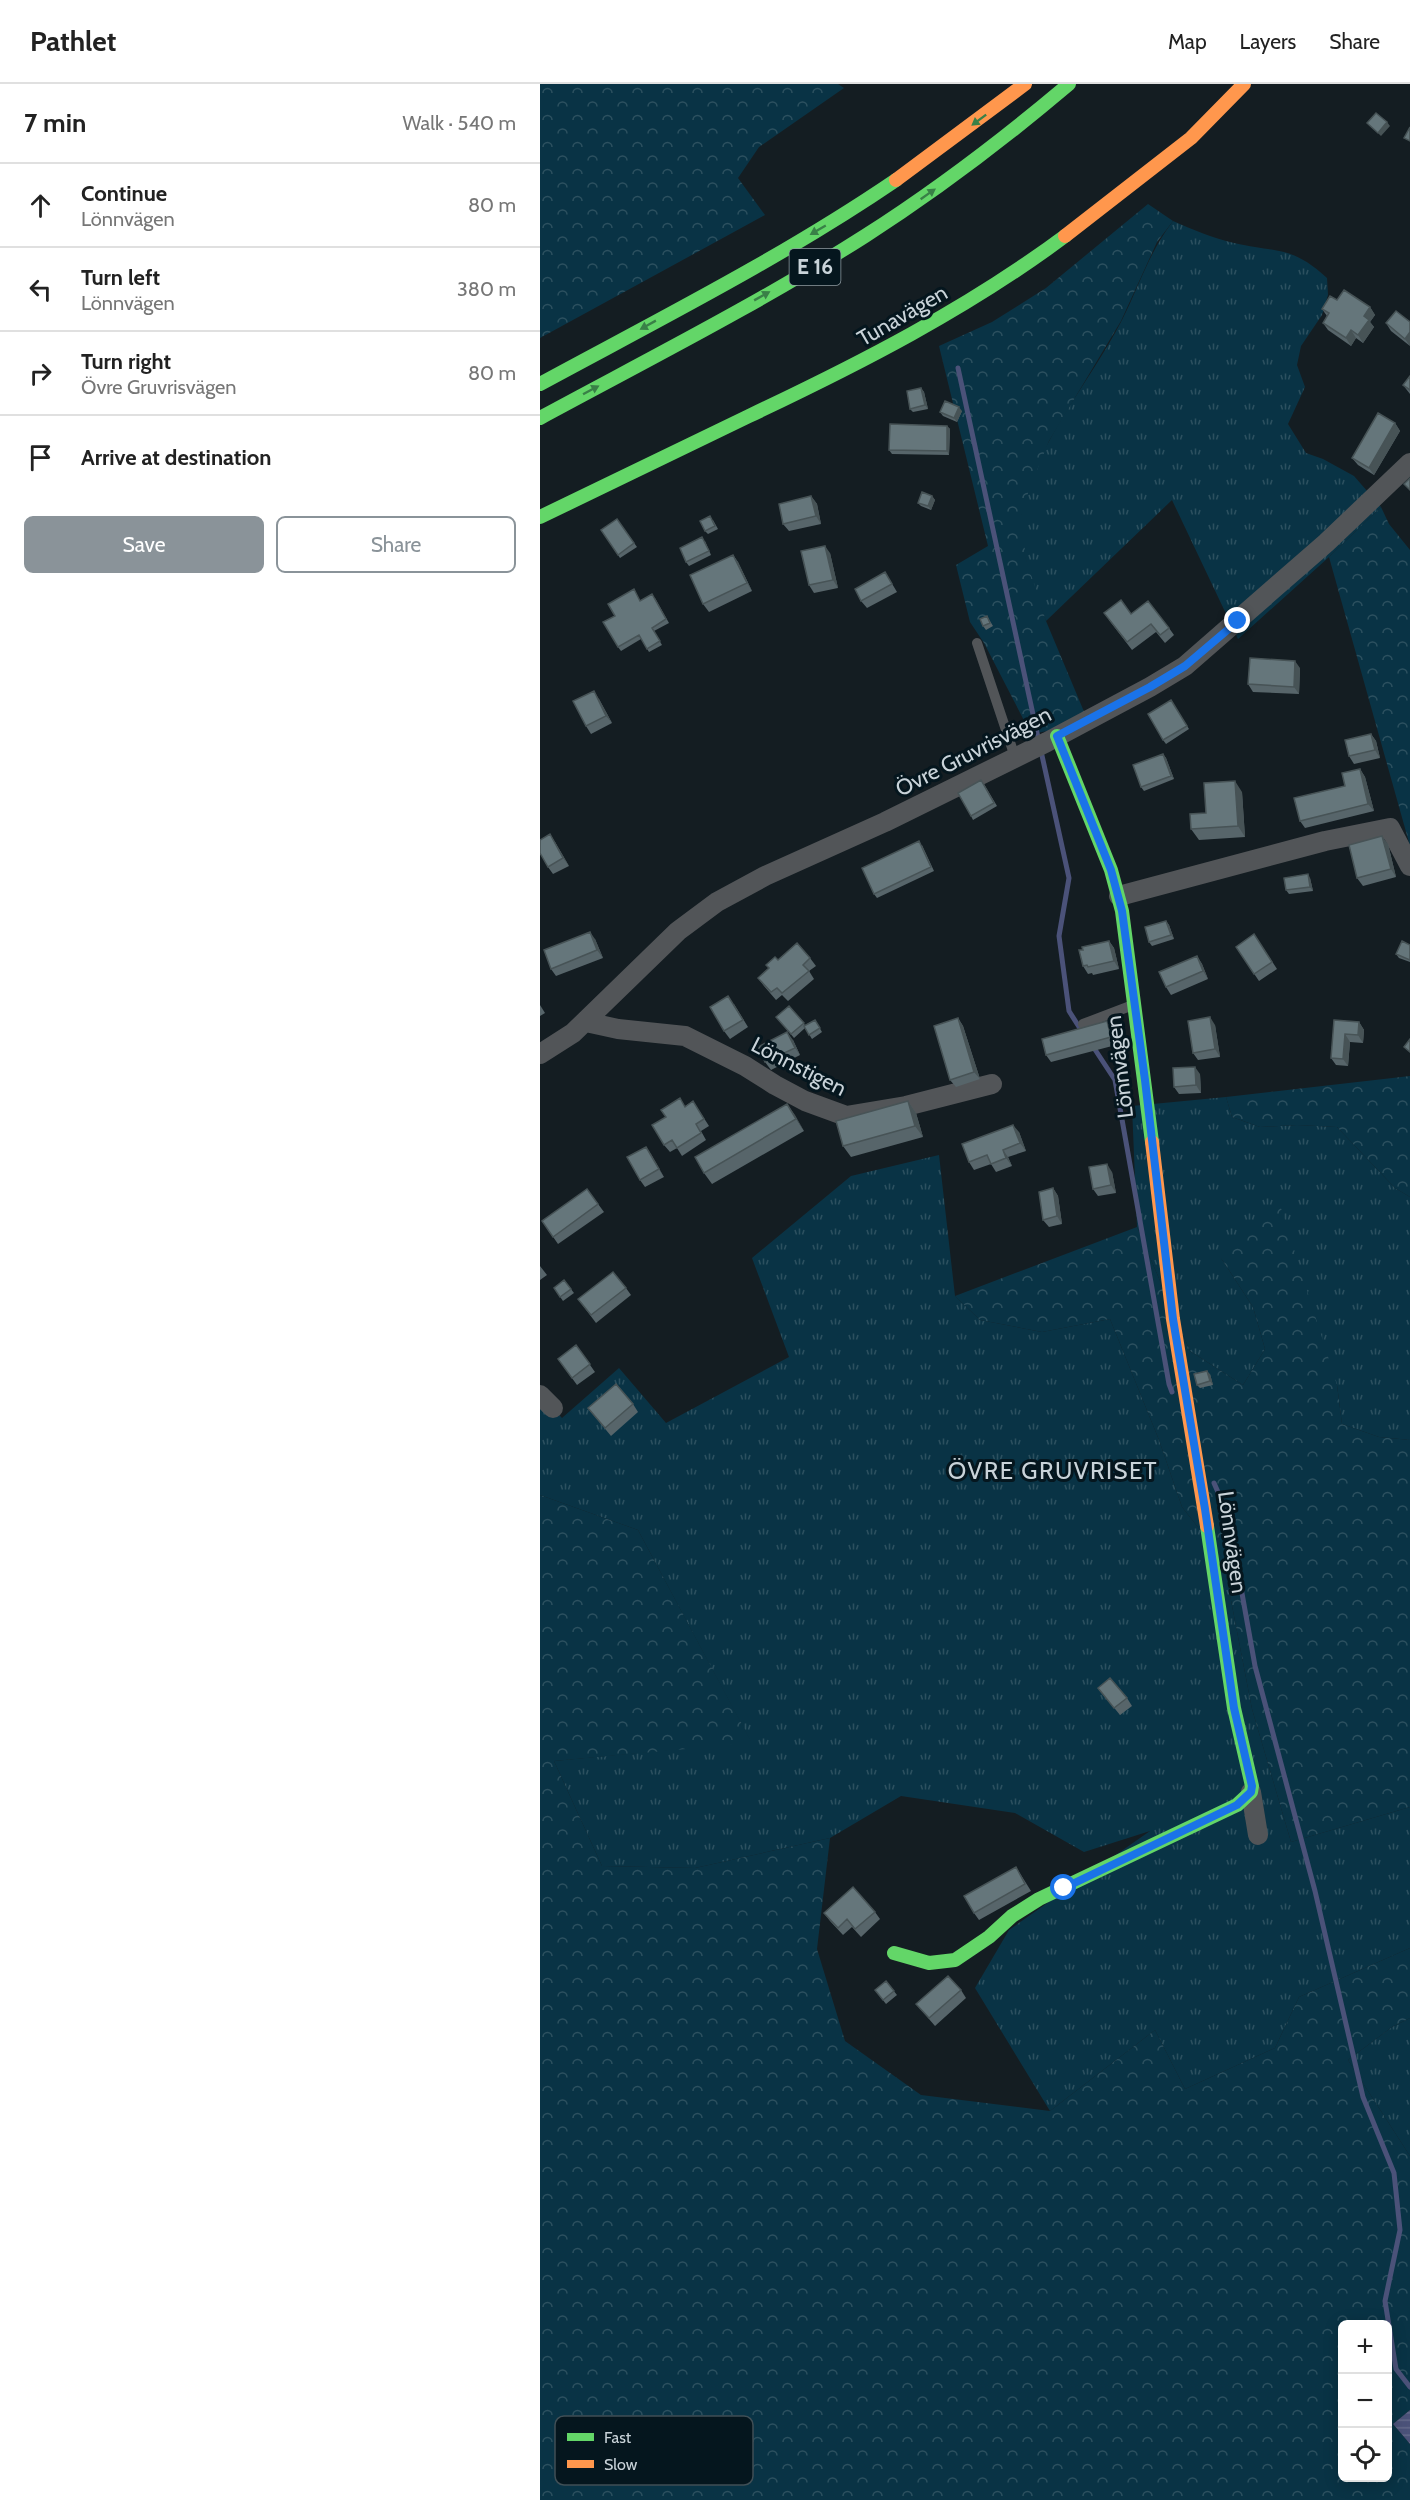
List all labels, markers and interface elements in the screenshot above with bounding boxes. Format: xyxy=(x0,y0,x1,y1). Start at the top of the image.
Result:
text: Pathlet xyxy=(30,24,116,58)
text: Map xyxy=(1168,29,1207,54)
text: Layers xyxy=(1240,29,1296,54)
text: Share xyxy=(1329,29,1380,54)
text: 7 min xyxy=(24,107,86,139)
text: Walk · 540 m xyxy=(402,111,516,135)
one-way arrow xyxy=(971,114,986,126)
text: Continue xyxy=(81,180,167,207)
one-way arrow xyxy=(920,188,936,200)
icon: ahead xyxy=(24,189,57,222)
text: 80 m xyxy=(468,193,516,217)
text: Lönnvägen xyxy=(81,207,175,231)
one-way arrow xyxy=(809,225,826,235)
road number: E 16 xyxy=(790,249,840,285)
text: Turn left xyxy=(81,264,160,291)
icon: left xyxy=(24,273,57,306)
text: 380 m xyxy=(457,277,516,301)
street label: Tunavägen xyxy=(852,279,952,352)
text: Lönnvägen xyxy=(81,291,175,315)
one-way arrow xyxy=(754,291,771,301)
one-way arrow xyxy=(639,320,656,330)
text: Turn right xyxy=(81,348,171,375)
icon: right xyxy=(24,357,57,390)
text: 80 m xyxy=(468,361,516,385)
text: Övre Gruvrisvägen xyxy=(81,375,237,399)
one-way arrow xyxy=(583,385,600,395)
icon: arrive xyxy=(24,441,57,474)
text: Arrive at destination xyxy=(81,444,271,471)
button: Save xyxy=(24,516,264,573)
button: Share xyxy=(276,516,516,573)
route end xyxy=(1224,607,1250,633)
street label: Övre Gruvrisvägen xyxy=(891,701,1056,802)
street label: Lönnvägen xyxy=(1100,1014,1139,1120)
street label: Lönnstigen xyxy=(747,1031,851,1102)
district label: ÖVRE GRUVRISET xyxy=(948,1456,1158,1485)
street label: Lönnvägen xyxy=(1212,1489,1253,1595)
route start xyxy=(1050,1874,1076,1900)
map controls xyxy=(1338,2320,1392,2482)
button: + xyxy=(1338,2320,1392,2374)
button: − xyxy=(1338,2374,1392,2428)
legend xyxy=(555,2416,753,2485)
text: Fast xyxy=(604,2428,632,2447)
button: locate xyxy=(1338,2428,1392,2482)
text: Slow xyxy=(604,2455,638,2474)

